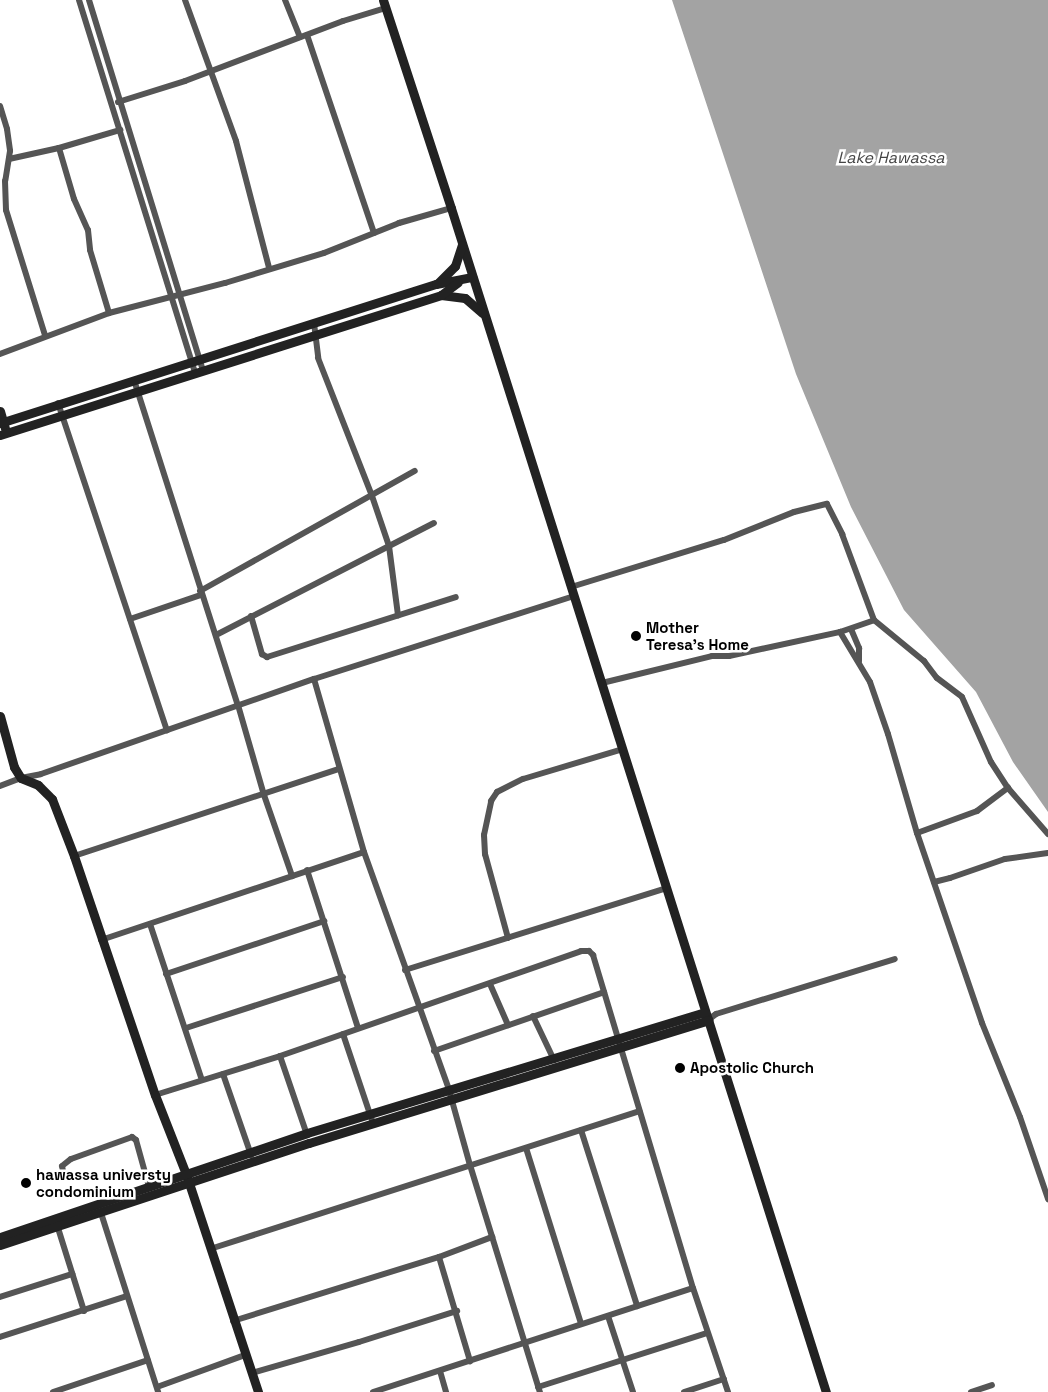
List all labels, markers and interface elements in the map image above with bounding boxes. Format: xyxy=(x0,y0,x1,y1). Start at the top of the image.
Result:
water label: Lake Hawassa xyxy=(837,148,945,168)
place label: Mother Teresa's Home xyxy=(646,618,749,653)
marker: Mother Teresa's Home xyxy=(630,630,642,642)
place label: Apostolic Church xyxy=(690,1059,814,1077)
marker: Apostolic Church xyxy=(674,1062,686,1074)
place label: hawassa universty condominium xyxy=(36,1165,171,1200)
marker: hawassa universty condominium xyxy=(20,1177,32,1189)

